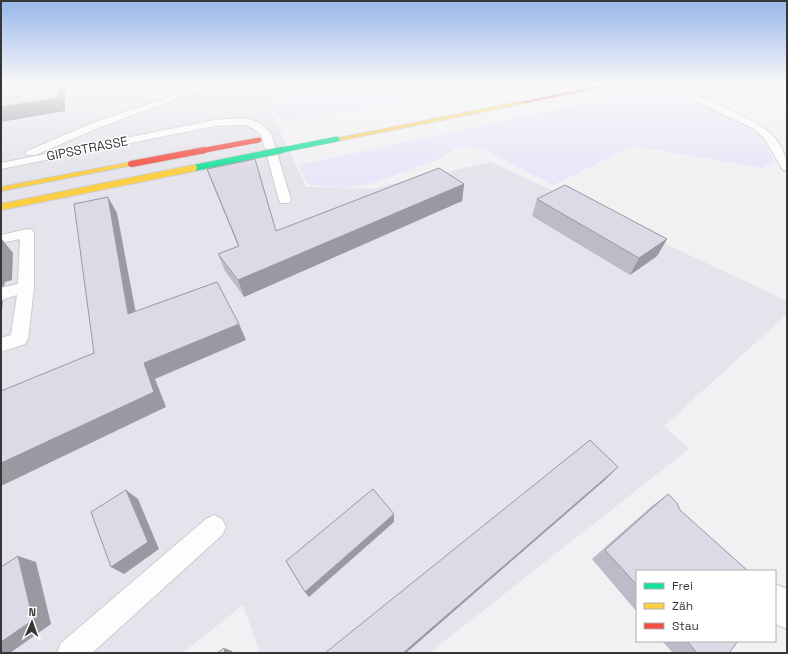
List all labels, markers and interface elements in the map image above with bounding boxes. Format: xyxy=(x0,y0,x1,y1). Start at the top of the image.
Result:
street label: GIPSSTRASSE xyxy=(45,132,129,165)
legend xyxy=(636,570,776,642)
text: Frei xyxy=(672,578,693,594)
text: Zäh xyxy=(672,598,693,614)
north arrow xyxy=(12,602,52,642)
text: N xyxy=(28,605,36,619)
text: Stau xyxy=(672,618,699,634)

